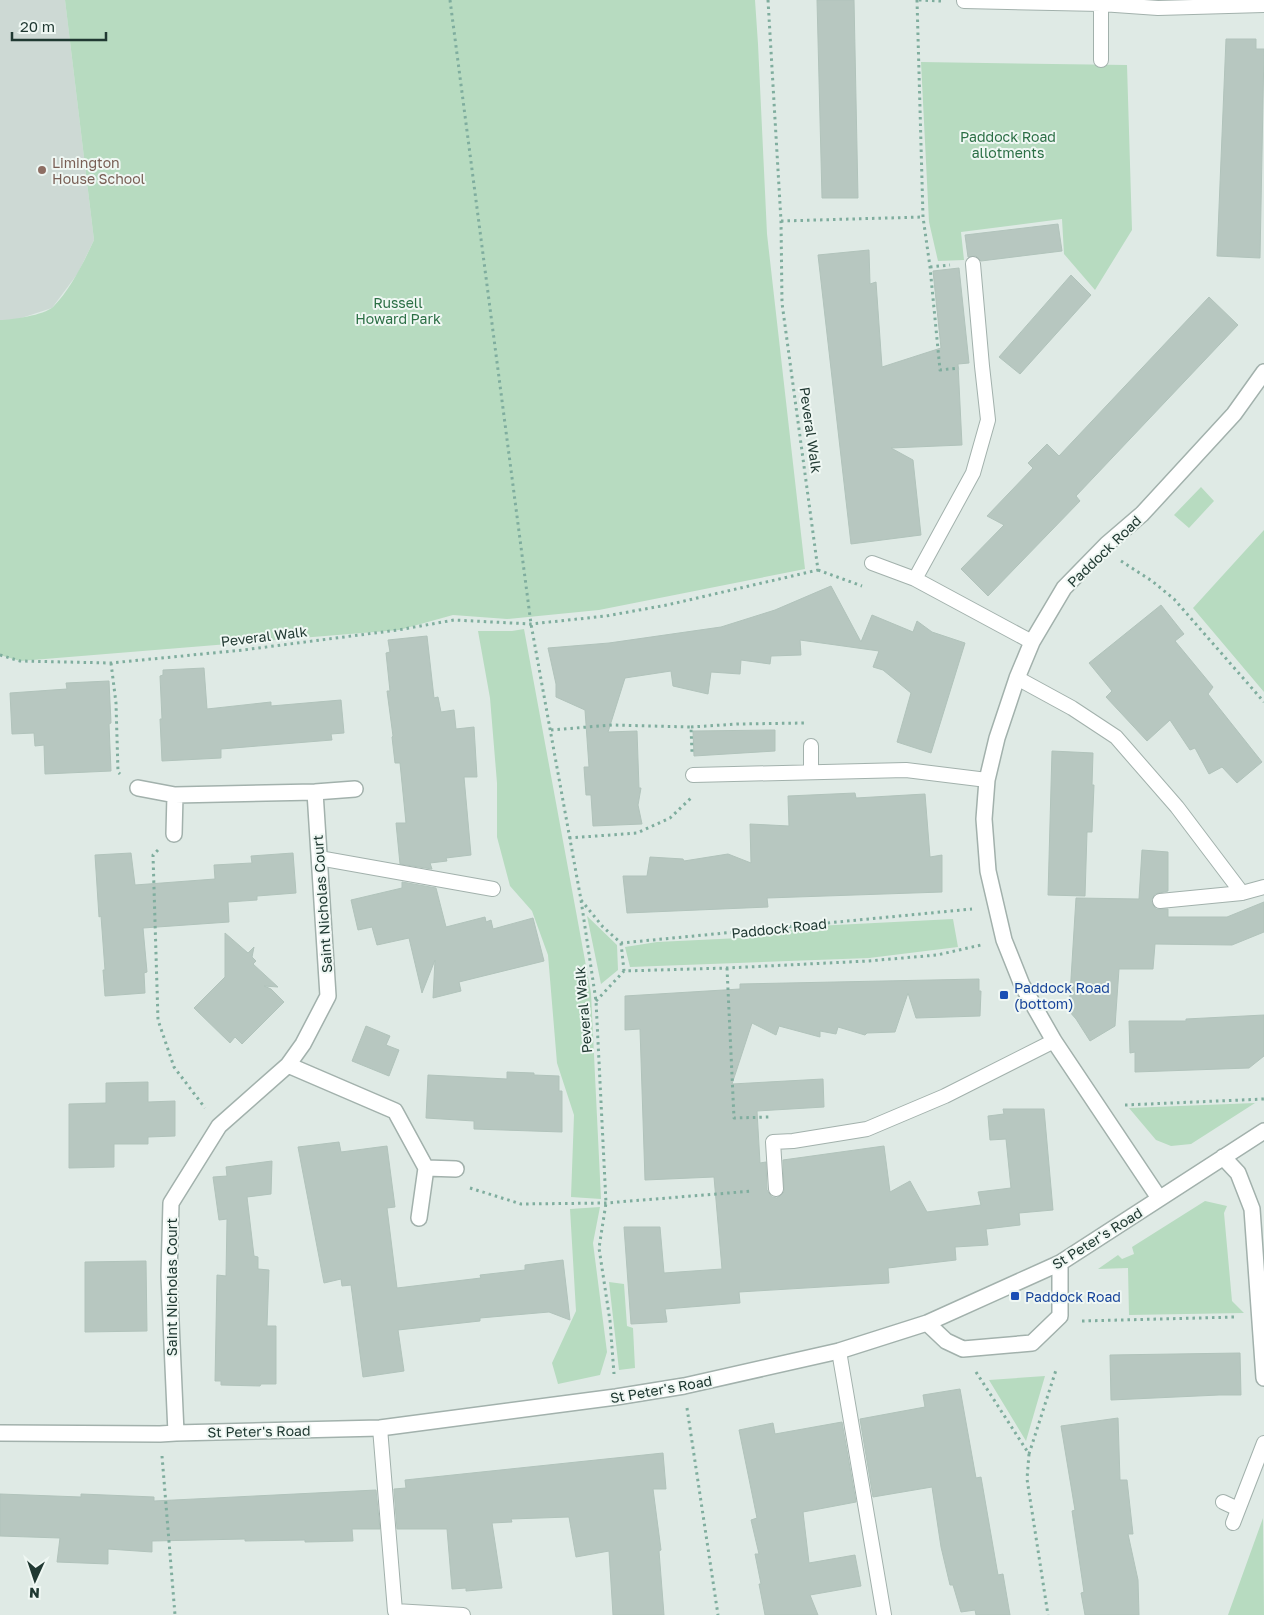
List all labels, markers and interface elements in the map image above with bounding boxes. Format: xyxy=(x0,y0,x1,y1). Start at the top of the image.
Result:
scale bar xyxy=(12,10,106,42)
text: 20 m xyxy=(20,17,55,35)
park label: Paddock Road allotments xyxy=(960,128,1056,161)
place label: Limington House School xyxy=(52,154,145,187)
marker: Limington House School xyxy=(36,164,48,176)
park label: Russell Howard Park xyxy=(355,294,441,327)
street label: Peveral Walk xyxy=(797,386,825,474)
street label: Paddock Road xyxy=(1064,512,1144,590)
street label: Peveral Walk xyxy=(220,622,308,650)
street label: Saint Nicholas Court xyxy=(309,834,335,974)
street label: Paddock Road xyxy=(730,915,828,941)
street label: Peveral Walk xyxy=(571,966,595,1054)
place label: Paddock Road (bottom) xyxy=(1014,979,1110,1012)
marker: Paddock Road (bottom) xyxy=(998,989,1010,1001)
street label: St Peter's Road xyxy=(1049,1204,1145,1272)
street label: Saint Nicholas Court xyxy=(163,1218,180,1356)
place label: Paddock Road xyxy=(1025,1288,1121,1305)
marker: Paddock Road xyxy=(1009,1290,1021,1302)
street label: St Peter's Road xyxy=(609,1372,713,1406)
street label: St Peter's Road xyxy=(207,1422,311,1440)
north arrow xyxy=(10,1555,60,1605)
text: N xyxy=(29,1585,40,1602)

